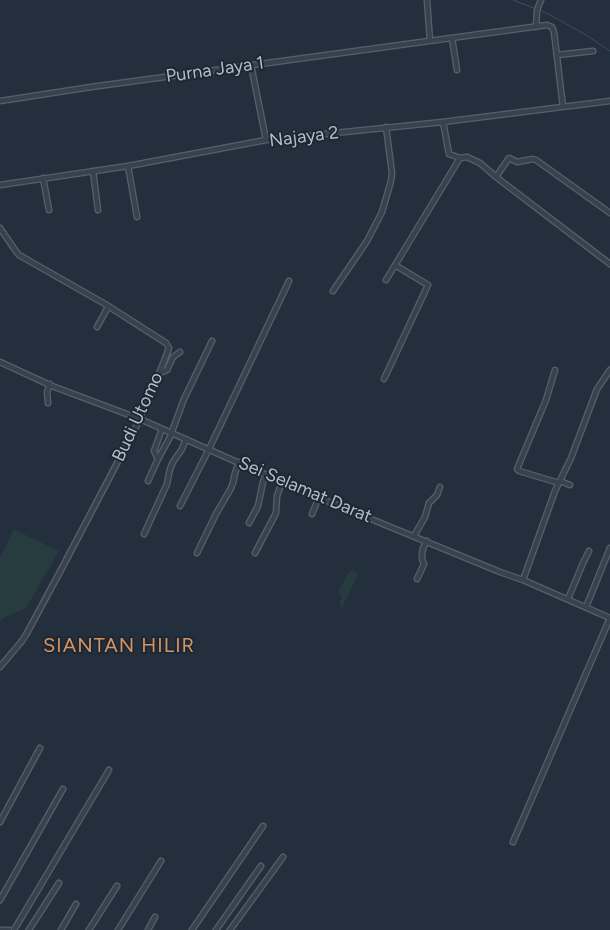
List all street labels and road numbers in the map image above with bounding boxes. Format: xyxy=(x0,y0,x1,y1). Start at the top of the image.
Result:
street label: Purna Jaya 1 xyxy=(165,52,265,88)
street label: Najaya 2 xyxy=(268,122,340,152)
street label: Budi Utomo xyxy=(108,369,168,465)
street label: Sei Selamat Darat xyxy=(235,452,375,528)

